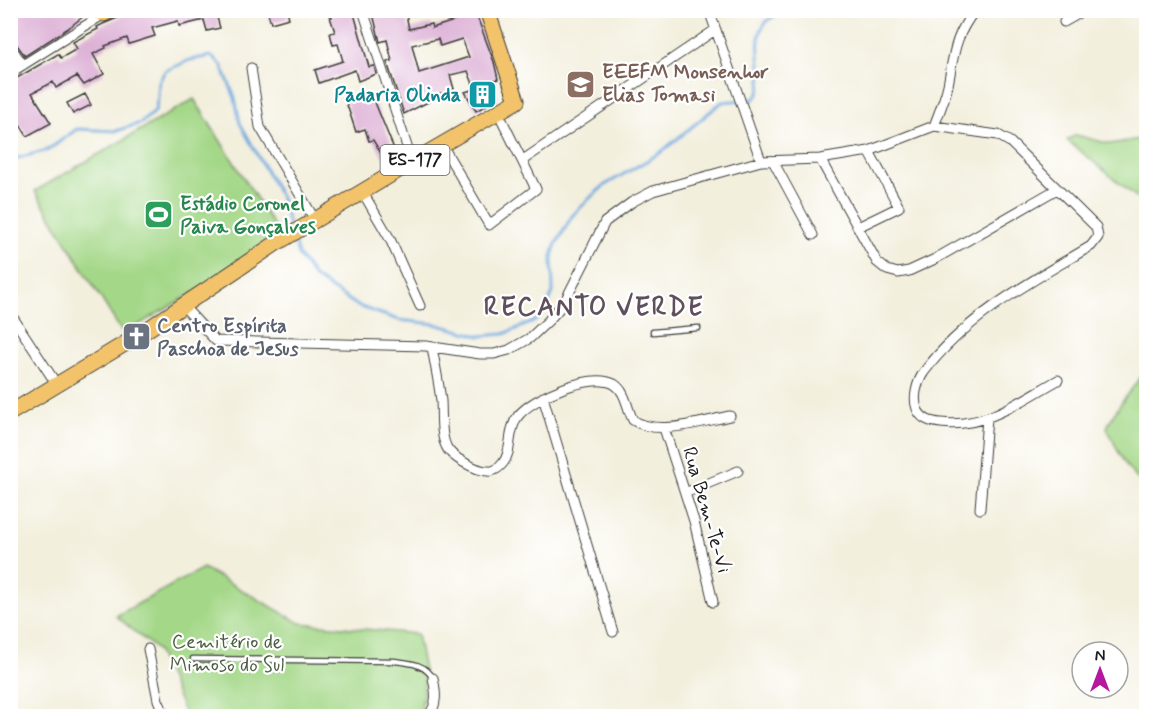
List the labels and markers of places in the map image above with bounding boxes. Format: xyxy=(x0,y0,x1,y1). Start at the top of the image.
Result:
place label: EEEFM Monsenhor Elias Tomasi xyxy=(602,59,769,109)
school or university icon: EEEFM Monsenhor Elias Tomasi xyxy=(565,68,597,100)
building icon: Padaria Olinda xyxy=(466,79,498,111)
place label: Padaria Olinda xyxy=(334,82,461,109)
place label: Estádio Coronel Paiva Gonçalves xyxy=(180,191,316,241)
sports icon: Estádio Coronel Paiva Gonçalves xyxy=(143,199,175,231)
place label: Centro Espírita Paschoa de Jesus xyxy=(157,313,299,363)
church icon: Centro Espírita Paschoa de Jesus xyxy=(120,321,152,353)

